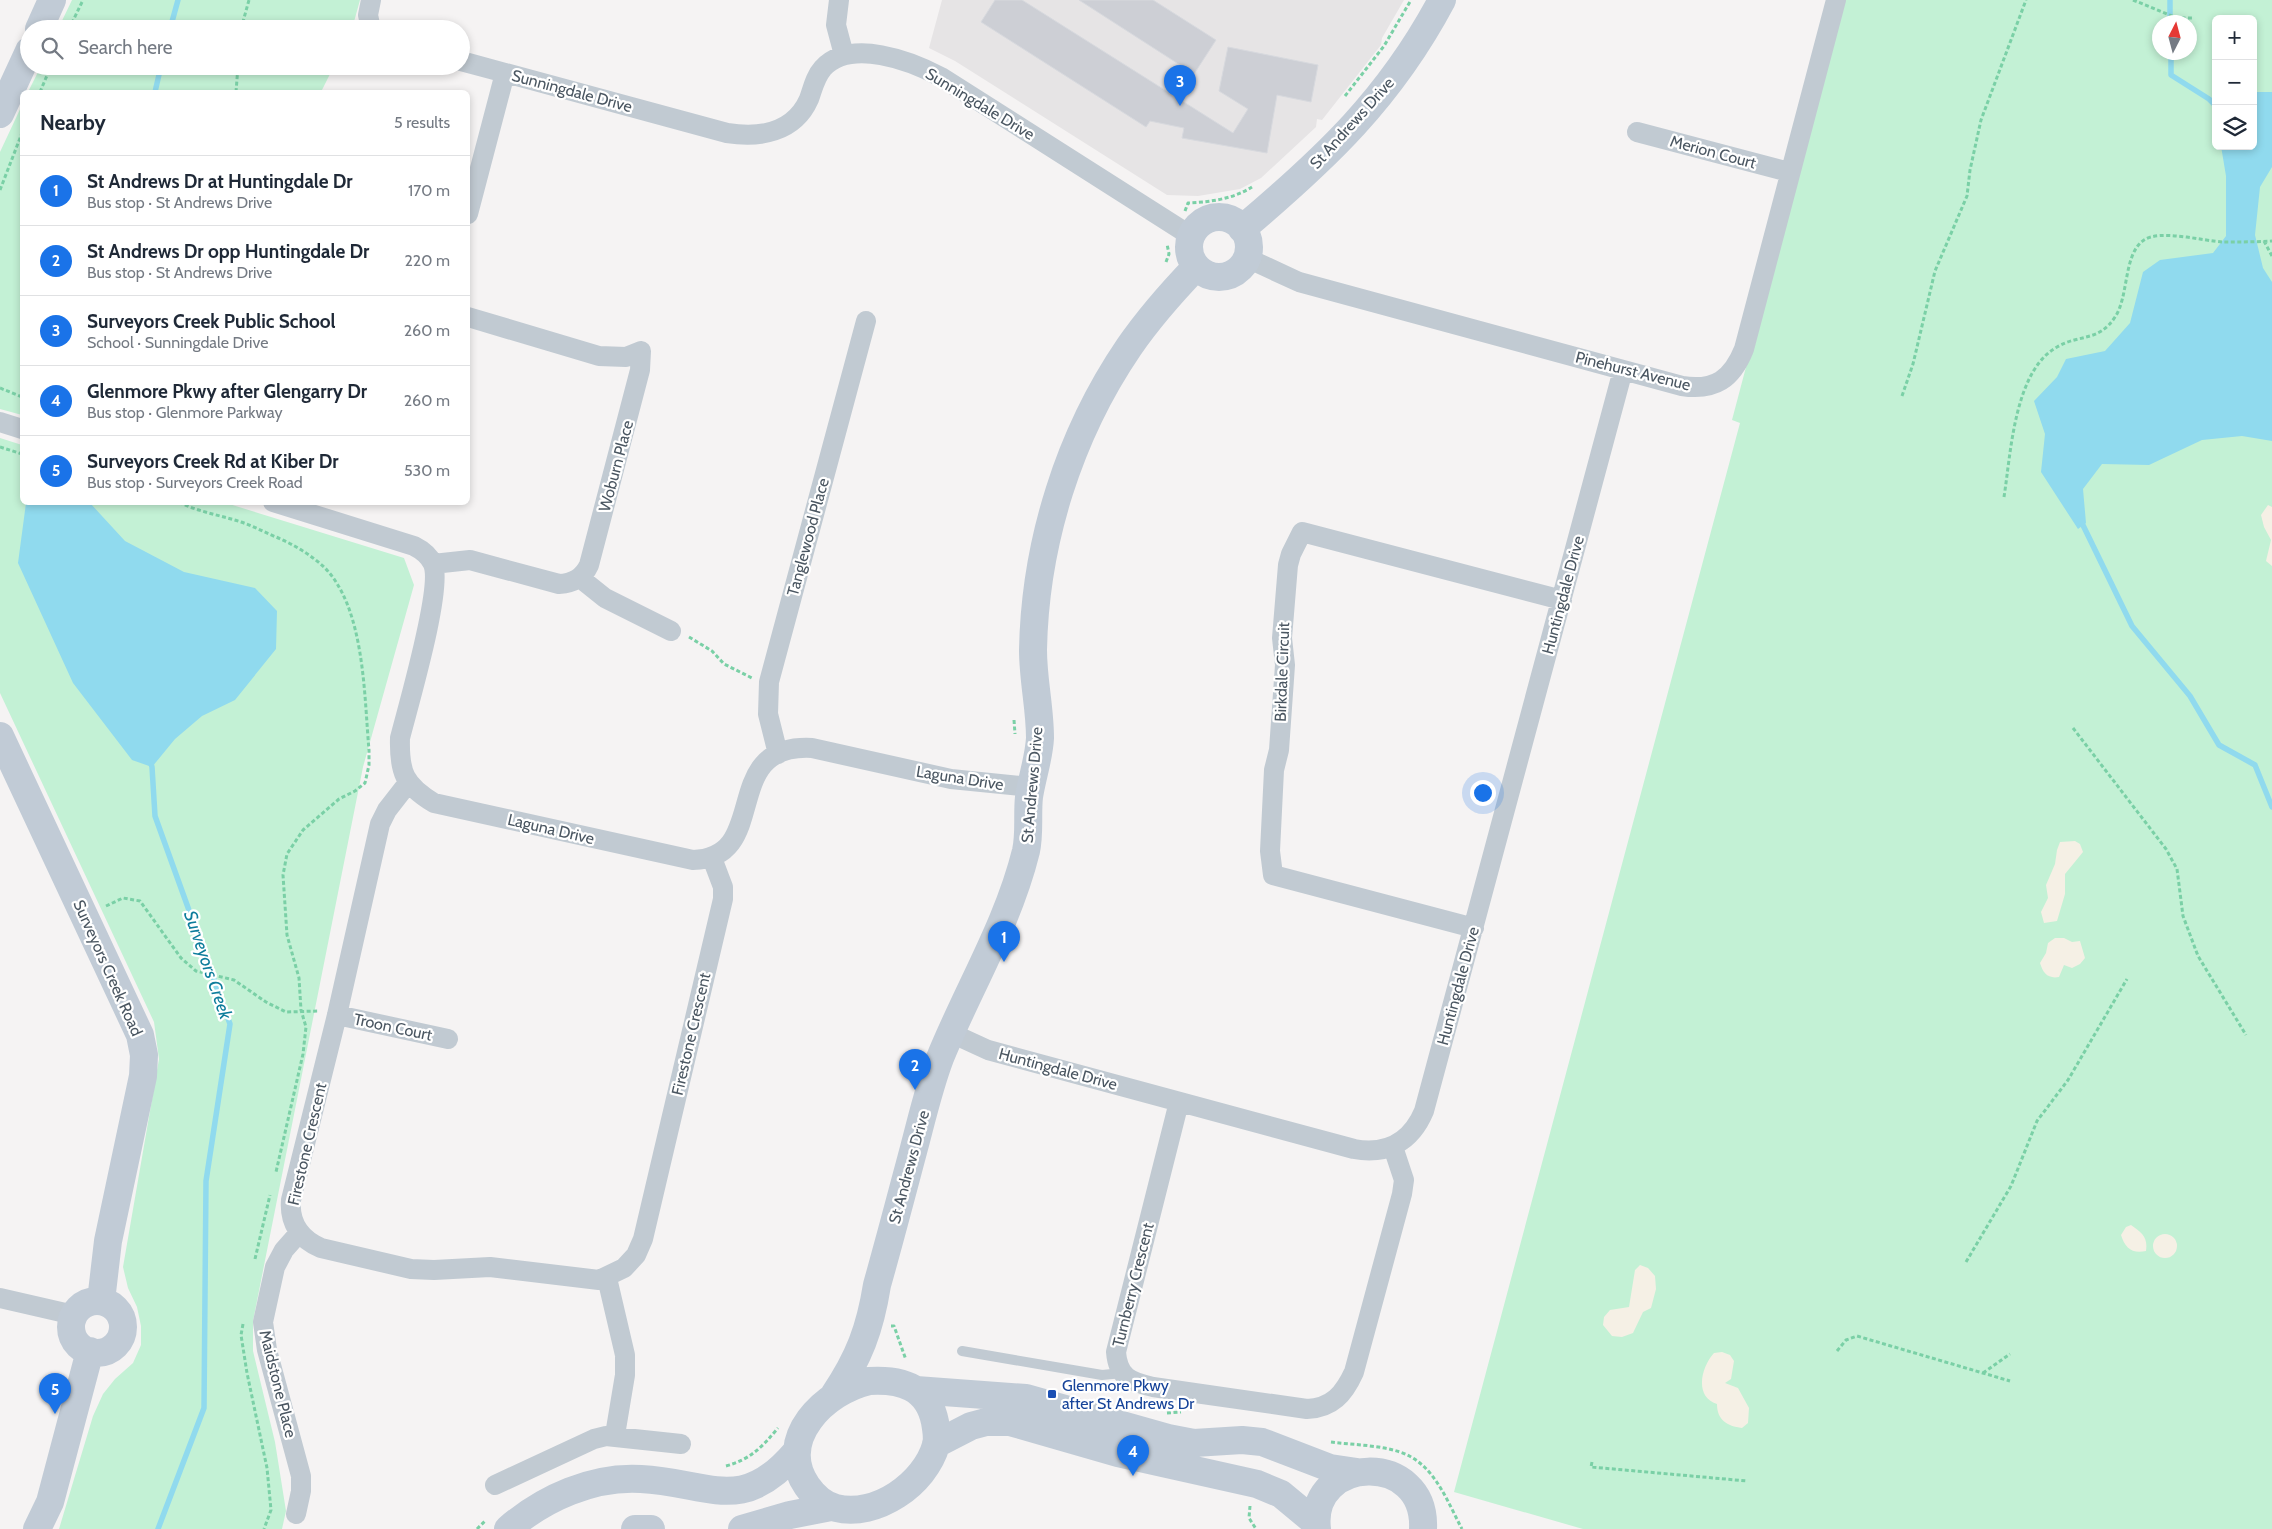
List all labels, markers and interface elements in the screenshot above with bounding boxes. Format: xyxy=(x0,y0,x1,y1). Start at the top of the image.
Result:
north arrow xyxy=(2152,15,2197,60)
map controls xyxy=(2212,15,2257,150)
button: + xyxy=(2212,15,2257,60)
search box xyxy=(20,20,470,75)
icon: search xyxy=(38,34,66,62)
text: Search here xyxy=(78,36,172,59)
button: − xyxy=(2212,60,2257,105)
street label: Sunningdale Drive xyxy=(922,64,1038,144)
pin: 3 xyxy=(1164,65,1196,106)
street label: Sunningdale Drive xyxy=(510,66,634,116)
street label: St Andrews Drive xyxy=(1306,73,1398,173)
button: layers xyxy=(2212,105,2257,150)
text: Nearby xyxy=(40,110,106,135)
text: 5 results xyxy=(394,113,450,132)
street label: Merion Court xyxy=(1668,131,1759,173)
text: St Andrews Dr at Huntingdale Dr xyxy=(87,170,353,193)
text: 1 xyxy=(53,181,59,200)
text: 170 m xyxy=(408,181,450,200)
text: Bus stop · St Andrews Drive xyxy=(87,193,272,212)
text: St Andrews Dr opp Huntingdale Dr xyxy=(87,240,369,263)
text: 2 xyxy=(52,251,60,270)
text: 220 m xyxy=(404,251,450,270)
text: Bus stop · St Andrews Drive xyxy=(87,263,272,282)
text: Surveyors Creek Public School xyxy=(87,310,336,333)
text: 3 xyxy=(52,321,60,340)
text: 260 m xyxy=(404,321,450,340)
text: School · Sunningdale Drive xyxy=(87,333,268,352)
street label: Pinehurst Avenue xyxy=(1573,348,1693,394)
text: Glenmore Pkwy after Glengarry Dr xyxy=(87,380,367,403)
text: 4 xyxy=(51,391,61,410)
text: 260 m xyxy=(404,391,450,410)
text: Bus stop · Glenmore Parkway xyxy=(87,403,283,422)
street label: Woburn Place xyxy=(595,418,637,514)
text: Surveyors Creek Rd at Kiber Dr xyxy=(87,450,338,473)
text: 5 xyxy=(52,461,60,480)
text: 530 m xyxy=(404,461,450,480)
text: Bus stop · Surveyors Creek Road xyxy=(87,473,303,492)
street label: Tanglewood Place xyxy=(783,476,833,598)
street label: Huntingdale Drive xyxy=(1538,534,1588,656)
street label: Birkdale Circuit xyxy=(1271,621,1293,722)
street label: St Andrews Drive xyxy=(1017,726,1047,844)
street label: Laguna Drive xyxy=(915,762,1005,794)
your location xyxy=(1470,780,1496,806)
street label: Laguna Drive xyxy=(506,810,596,848)
street label: Surveyors Creek Road xyxy=(69,897,147,1039)
water label: Surveyors Creek xyxy=(179,908,237,1023)
pin: 1 xyxy=(988,921,1020,962)
street label: Huntingdale Drive xyxy=(1433,925,1483,1047)
street label: Firestone Crescent xyxy=(668,970,714,1097)
street label: Troon Court xyxy=(352,1009,434,1045)
street label: Huntingdale Drive xyxy=(997,1044,1119,1094)
pin: 2 xyxy=(899,1049,931,1090)
street label: Firestone Crescent xyxy=(284,1080,330,1207)
street label: St Andrews Drive xyxy=(885,1108,933,1226)
street label: Turnberry Crescent xyxy=(1108,1220,1158,1349)
street label: Maidstone Place xyxy=(255,1328,301,1440)
pin: 5 xyxy=(39,1373,71,1414)
place label: Glenmore Pkwy after St Andrews Dr xyxy=(1062,1376,1195,1413)
marker: Glenmore Pkwy after St Andrews Dr xyxy=(1046,1388,1058,1400)
pin: 4 xyxy=(1117,1435,1149,1476)

